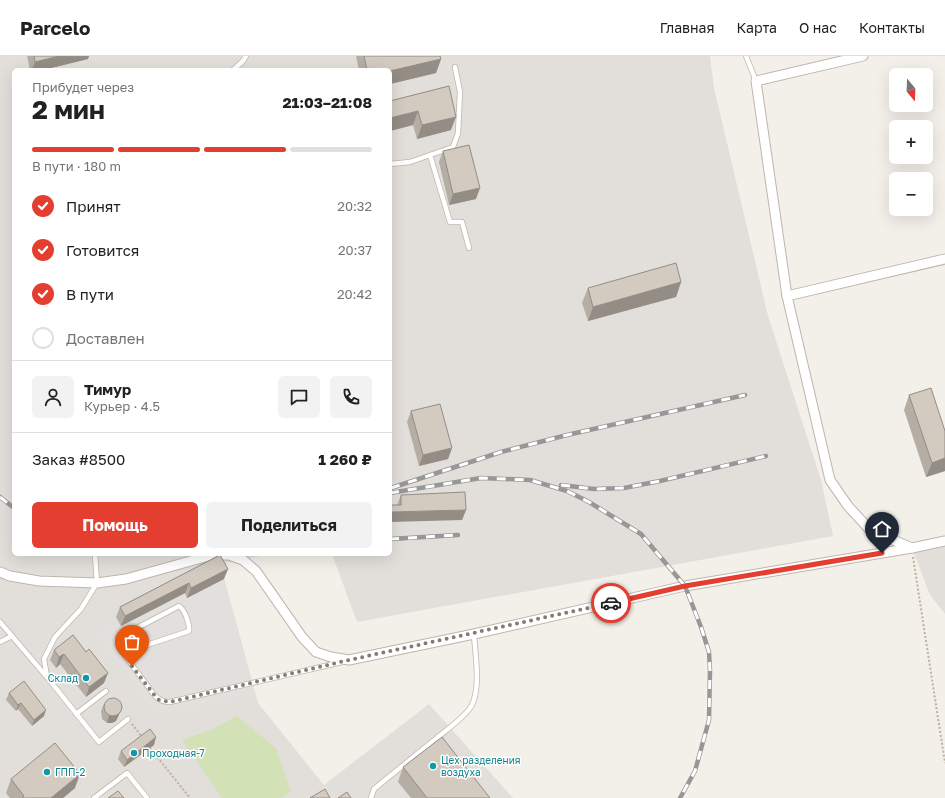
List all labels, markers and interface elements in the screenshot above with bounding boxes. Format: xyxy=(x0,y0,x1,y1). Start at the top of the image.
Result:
text: Parcelo xyxy=(20,16,90,39)
text: Главная xyxy=(660,19,714,36)
text: Карта xyxy=(736,19,777,36)
text: О нас xyxy=(799,19,837,36)
text: Контакты xyxy=(859,19,925,36)
north arrow xyxy=(889,68,933,112)
map controls xyxy=(889,68,933,216)
text: Прибудет через xyxy=(32,79,134,95)
text: 21:03–21:08 xyxy=(282,93,372,111)
text: 2 мин xyxy=(32,94,105,125)
button: + xyxy=(889,120,933,164)
text: В пути · 180 m xyxy=(32,158,121,174)
button: − xyxy=(889,172,933,216)
icon: check xyxy=(32,195,54,217)
text: Принят xyxy=(66,197,121,215)
text: 20:32 xyxy=(337,198,372,214)
icon: check xyxy=(32,239,54,261)
text: Готовится xyxy=(66,241,139,259)
text: 20:37 xyxy=(338,242,372,258)
icon: check xyxy=(32,283,54,305)
text: В пути xyxy=(66,285,114,303)
text: 20:42 xyxy=(337,286,372,302)
text: Доставлен xyxy=(66,329,145,347)
button: person xyxy=(32,376,74,418)
button: chat xyxy=(278,376,320,418)
button: phone xyxy=(330,376,372,418)
text: Тимур xyxy=(84,380,131,398)
text: Курьер · 4.5 xyxy=(84,398,160,414)
text: Заказ #8500 xyxy=(32,450,125,468)
text: 1 260 ₽ xyxy=(318,450,372,468)
button: Помощь xyxy=(32,502,198,548)
button: Поделиться xyxy=(206,502,372,548)
pin xyxy=(865,512,899,553)
icon: home xyxy=(871,518,893,540)
courier xyxy=(591,583,631,623)
icon: car xyxy=(600,592,622,614)
pin xyxy=(115,625,149,666)
icon: bag xyxy=(121,631,143,653)
place label: Склад xyxy=(48,672,78,684)
marker: Склад xyxy=(81,673,91,683)
place label: Проходная-7 xyxy=(142,747,205,759)
marker: Проходная-7 xyxy=(129,748,139,758)
place label: Цех разделения воздуха xyxy=(441,754,521,778)
marker: Цех разделения воздуха xyxy=(428,761,438,771)
place label: ГПП-2 xyxy=(55,766,85,778)
marker: ГПП-2 xyxy=(42,767,52,777)

